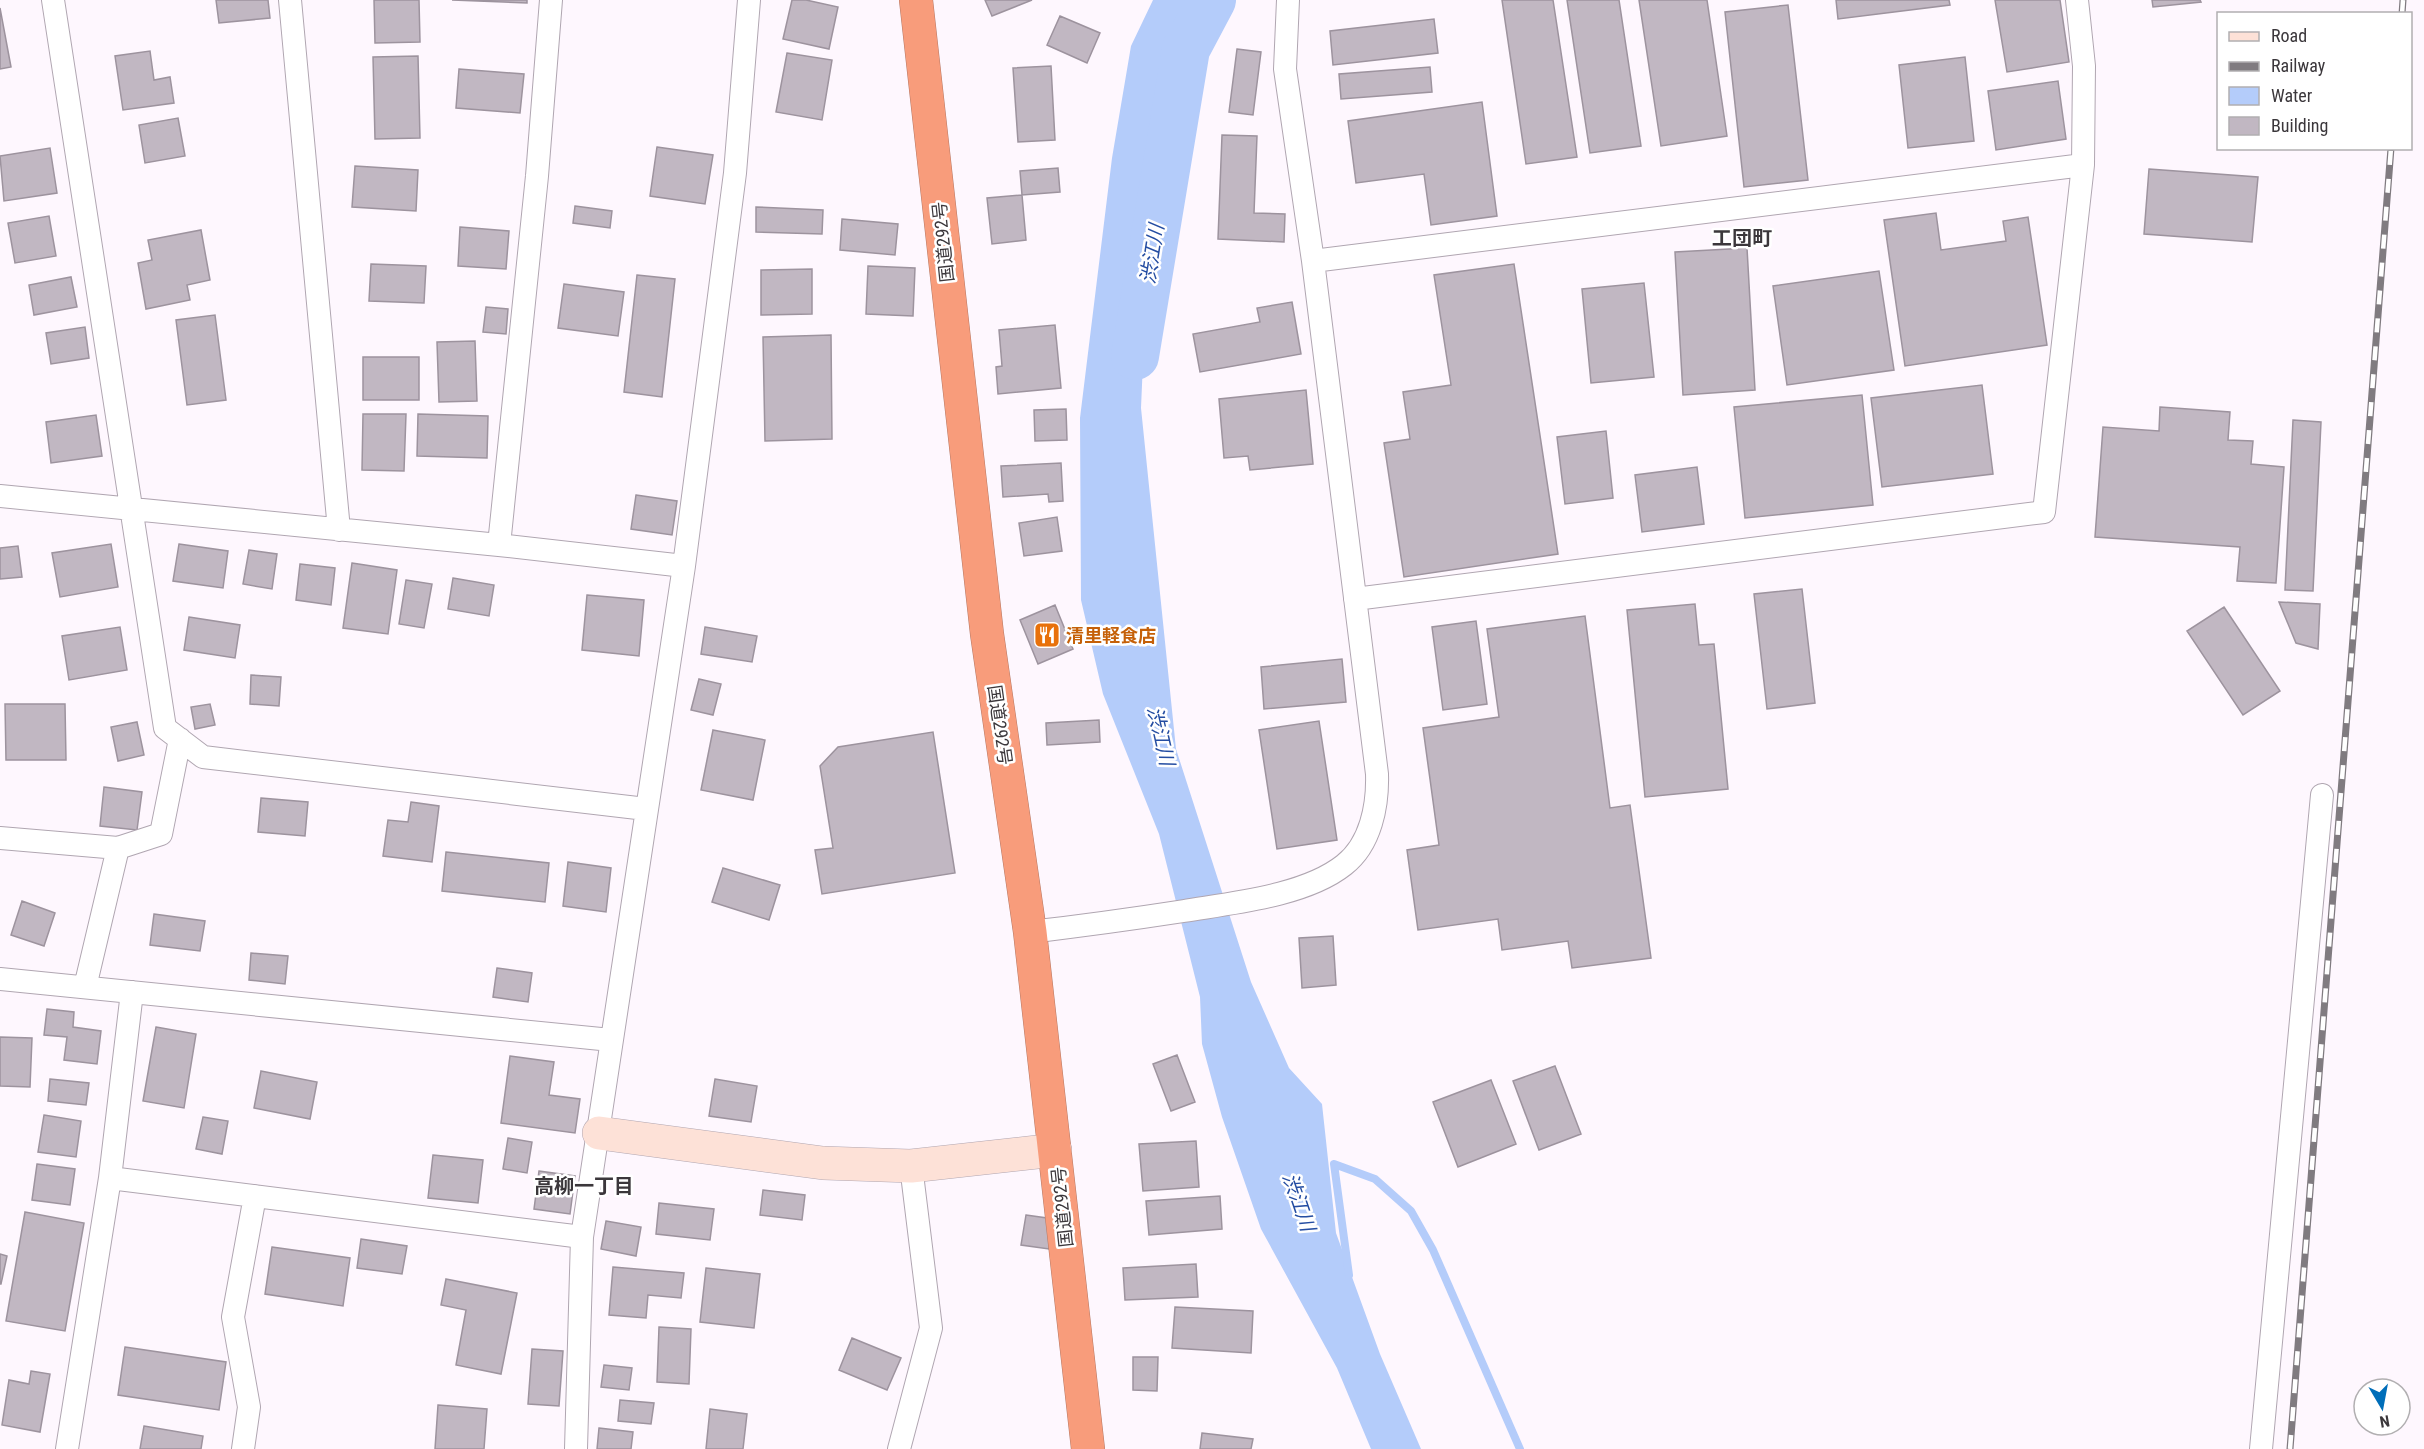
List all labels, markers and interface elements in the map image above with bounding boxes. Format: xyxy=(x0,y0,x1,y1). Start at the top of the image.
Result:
legend xyxy=(2217,12,2412,150)
text: Road xyxy=(2271,25,2307,46)
text: Railway xyxy=(2271,55,2326,76)
text: Water xyxy=(2271,85,2313,106)
text: Building xyxy=(2271,115,2328,136)
street label: 国道292号 xyxy=(928,201,958,283)
water label: 渋江川 xyxy=(1135,221,1169,286)
district label: 工団町 xyxy=(1712,226,1772,250)
restaurant icon: 清里軽食店 xyxy=(1032,620,1062,650)
place label: 清里軽食店 xyxy=(1066,625,1156,646)
street label: 国道292号 xyxy=(984,684,1016,766)
water label: 渋江川 xyxy=(1143,704,1180,770)
street label: 国道292号 xyxy=(1047,1166,1077,1248)
water label: 渋江川 xyxy=(1278,1170,1321,1236)
district label: 高柳一丁目 xyxy=(534,1174,634,1198)
north arrow xyxy=(2352,1377,2412,1437)
text: N xyxy=(2378,1411,2391,1431)

